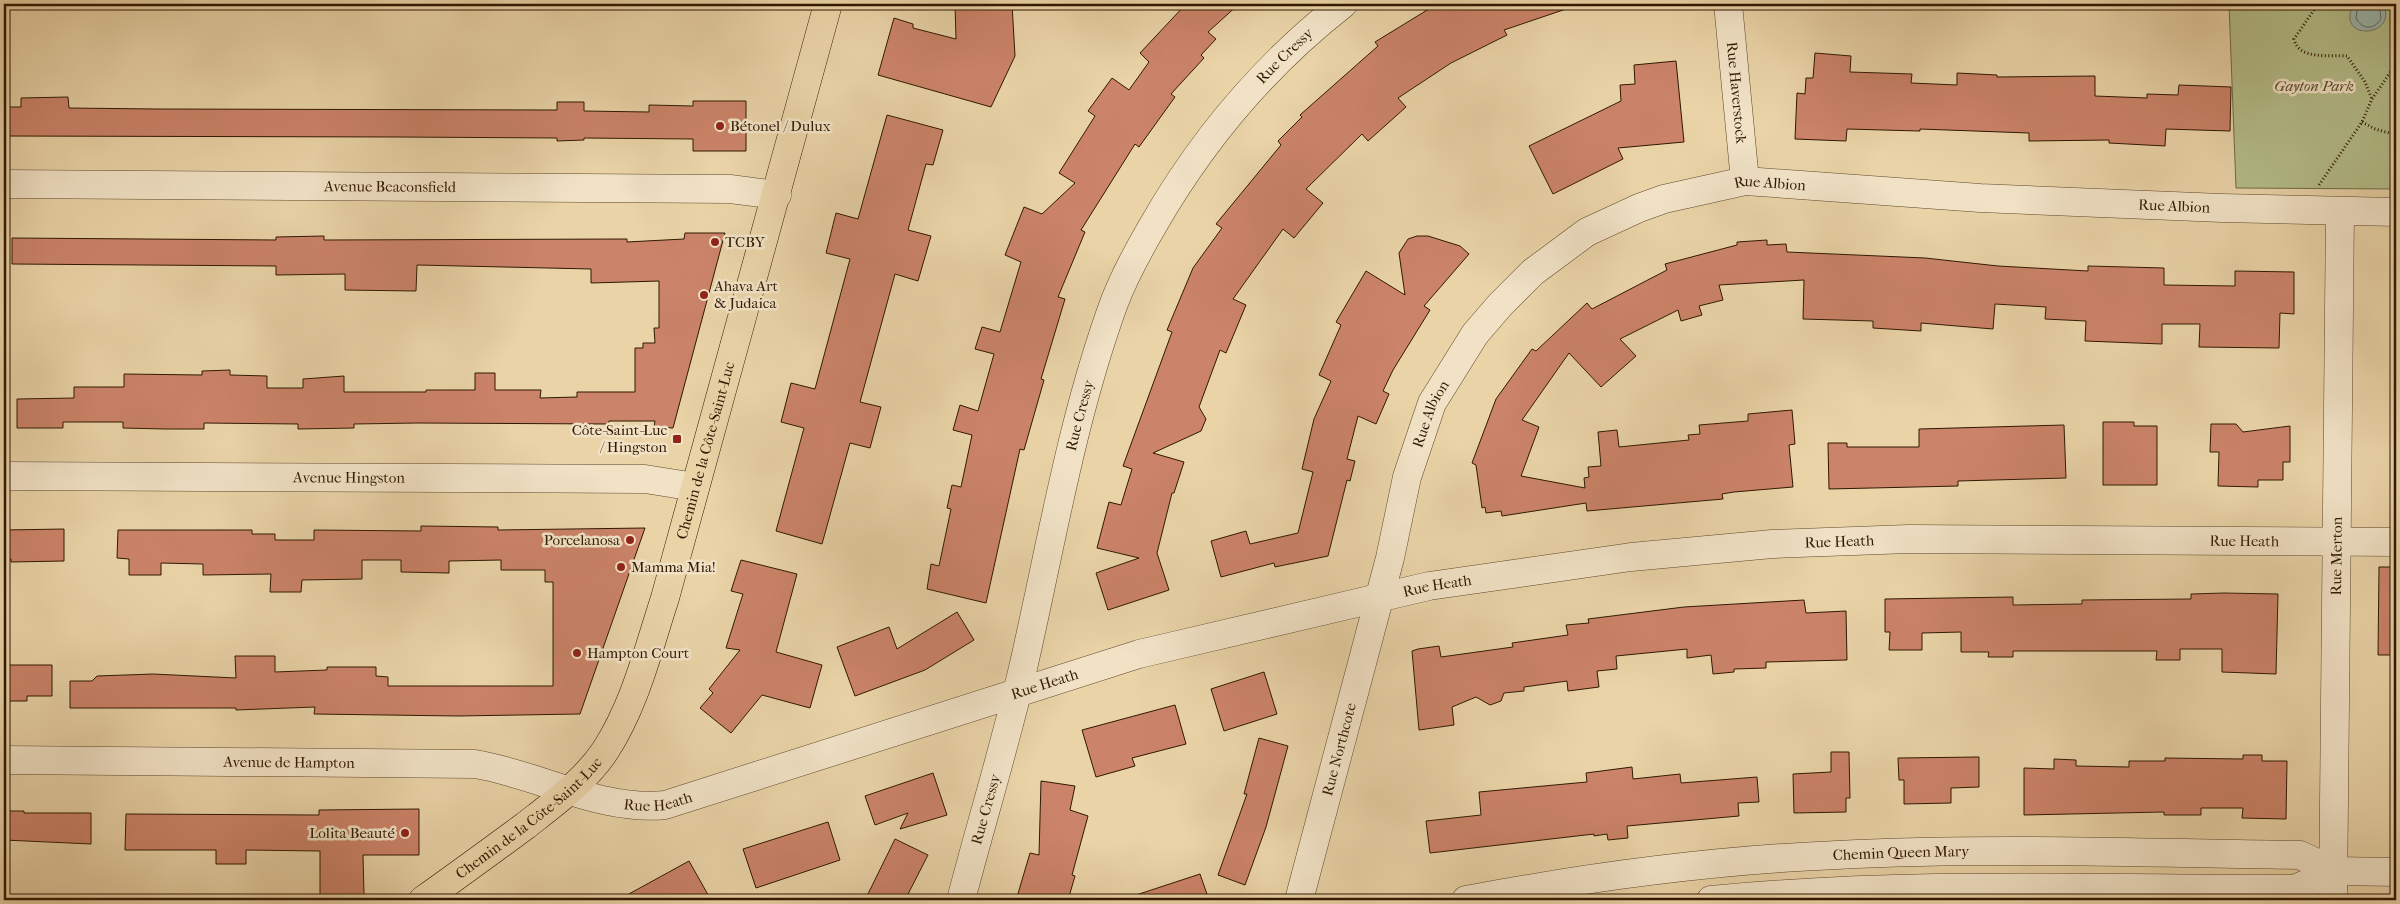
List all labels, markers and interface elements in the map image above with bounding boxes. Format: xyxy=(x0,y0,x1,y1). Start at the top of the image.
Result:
street label: Rue Cressy xyxy=(1252,23,1317,87)
street label: Rue Haverstock xyxy=(1723,41,1750,145)
park label: Gayton Park xyxy=(2274,77,2354,95)
place label: Bétonel / Dulux xyxy=(730,117,831,135)
marker: Bétonel / Dulux xyxy=(714,120,726,132)
street label: Rue Albion xyxy=(1732,172,1807,194)
street label: Avenue Beaconsfield xyxy=(323,177,457,196)
street label: Rue Albion xyxy=(2138,196,2211,217)
place label: TCBY xyxy=(725,233,766,251)
marker: TCBY xyxy=(709,236,721,248)
place label: Ahava Art & Judaica xyxy=(713,277,779,312)
marker: Ahava Art & Judaica xyxy=(698,289,710,301)
street label: Chemin de la Côte-Saint-Luc xyxy=(673,359,739,541)
street label: Rue Cressy xyxy=(1062,377,1098,453)
street label: Rue Albion xyxy=(1409,377,1453,450)
place label: Côte-Saint-Luc / Hingston xyxy=(572,421,667,456)
marker: Côte-Saint-Luc / Hingston xyxy=(671,433,683,445)
street label: Avenue Hingston xyxy=(292,468,405,487)
street label: Rue Merton xyxy=(2327,516,2346,595)
place label: Porcelanosa xyxy=(544,531,621,549)
street label: Rue Heath xyxy=(1804,531,1875,552)
street label: Rue Heath xyxy=(2209,532,2280,550)
marker: Porcelanosa xyxy=(624,534,636,546)
place label: Mamma Mia! xyxy=(631,558,716,576)
marker: Mamma Mia! xyxy=(615,561,627,573)
street label: Rue Heath xyxy=(1401,571,1473,601)
place label: Hampton Court xyxy=(587,644,690,662)
marker: Hampton Court xyxy=(571,647,583,659)
street label: Rue Heath xyxy=(1009,665,1081,703)
street label: Rue Northcote xyxy=(1318,700,1360,798)
street label: Avenue de Hampton xyxy=(222,753,355,772)
street label: Chemin de la Côte-Saint-Luc xyxy=(452,754,606,883)
street label: Rue Cressy xyxy=(967,771,1004,847)
street label: Rue Heath xyxy=(623,788,695,815)
place label: Lolita Beauté xyxy=(309,824,396,842)
marker: Lolita Beauté xyxy=(399,827,411,839)
street label: Chemin Queen Mary xyxy=(1832,842,1970,864)

